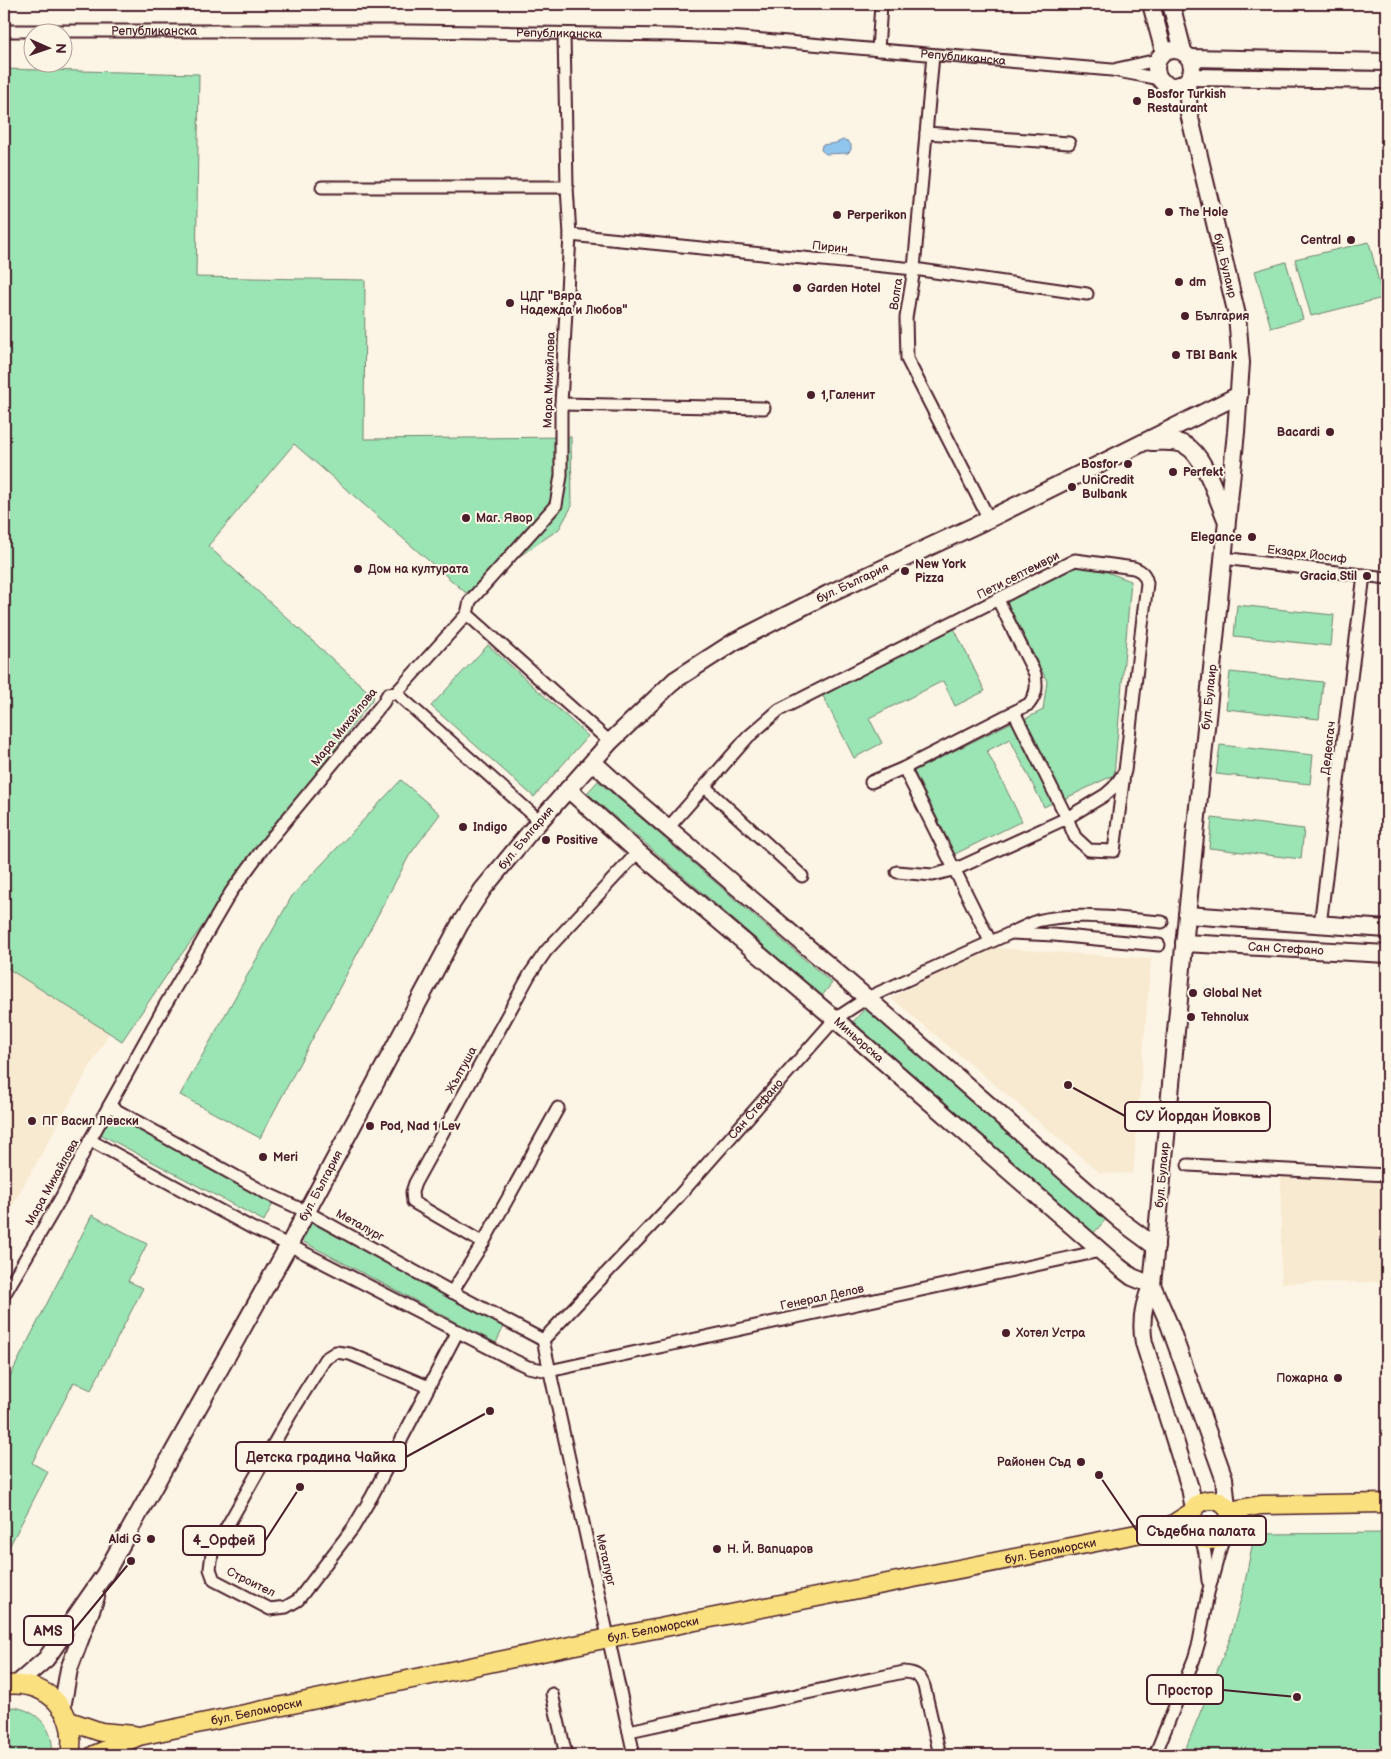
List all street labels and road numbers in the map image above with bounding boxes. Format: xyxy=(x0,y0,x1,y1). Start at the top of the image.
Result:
street label: Републиканска xyxy=(111,24,197,39)
street label: Републиканска xyxy=(516,26,602,42)
street label: Републиканска xyxy=(919,46,1007,69)
street label: бул. Булаир xyxy=(1210,232,1240,300)
street label: Пирин xyxy=(811,238,849,257)
street label: Волга xyxy=(887,277,906,311)
street label: Мара Михайлова xyxy=(540,331,559,429)
street label: Екзарх Йосиф xyxy=(1266,542,1348,567)
street label: Пети септември xyxy=(974,548,1062,603)
street label: бул. България xyxy=(814,560,891,607)
street label: бул. Булаир xyxy=(1199,663,1220,731)
street label: Мара Михайлова xyxy=(308,685,381,770)
street label: Дедеагач xyxy=(1318,720,1339,776)
street label: бул. България xyxy=(495,803,557,873)
street label: Сан Стефано xyxy=(1248,939,1324,959)
street label: Миньорска xyxy=(830,1014,887,1066)
street label: Жълтуша xyxy=(442,1044,480,1096)
street label: Сан Стефано xyxy=(725,1076,787,1143)
street label: Мара Михайлова xyxy=(22,1136,82,1228)
street label: бул. Булаир xyxy=(1152,1141,1173,1208)
street label: бул. България xyxy=(296,1148,346,1224)
street label: Металург xyxy=(333,1206,387,1245)
street label: Генерал Делов xyxy=(779,1281,866,1314)
street label: Металург xyxy=(592,1533,619,1588)
street label: бул. Беломорски xyxy=(1004,1535,1098,1568)
street label: Строител xyxy=(224,1564,278,1601)
street label: бул. Беломорски xyxy=(606,1613,700,1646)
street label: бул. Беломорски xyxy=(210,1695,304,1729)

